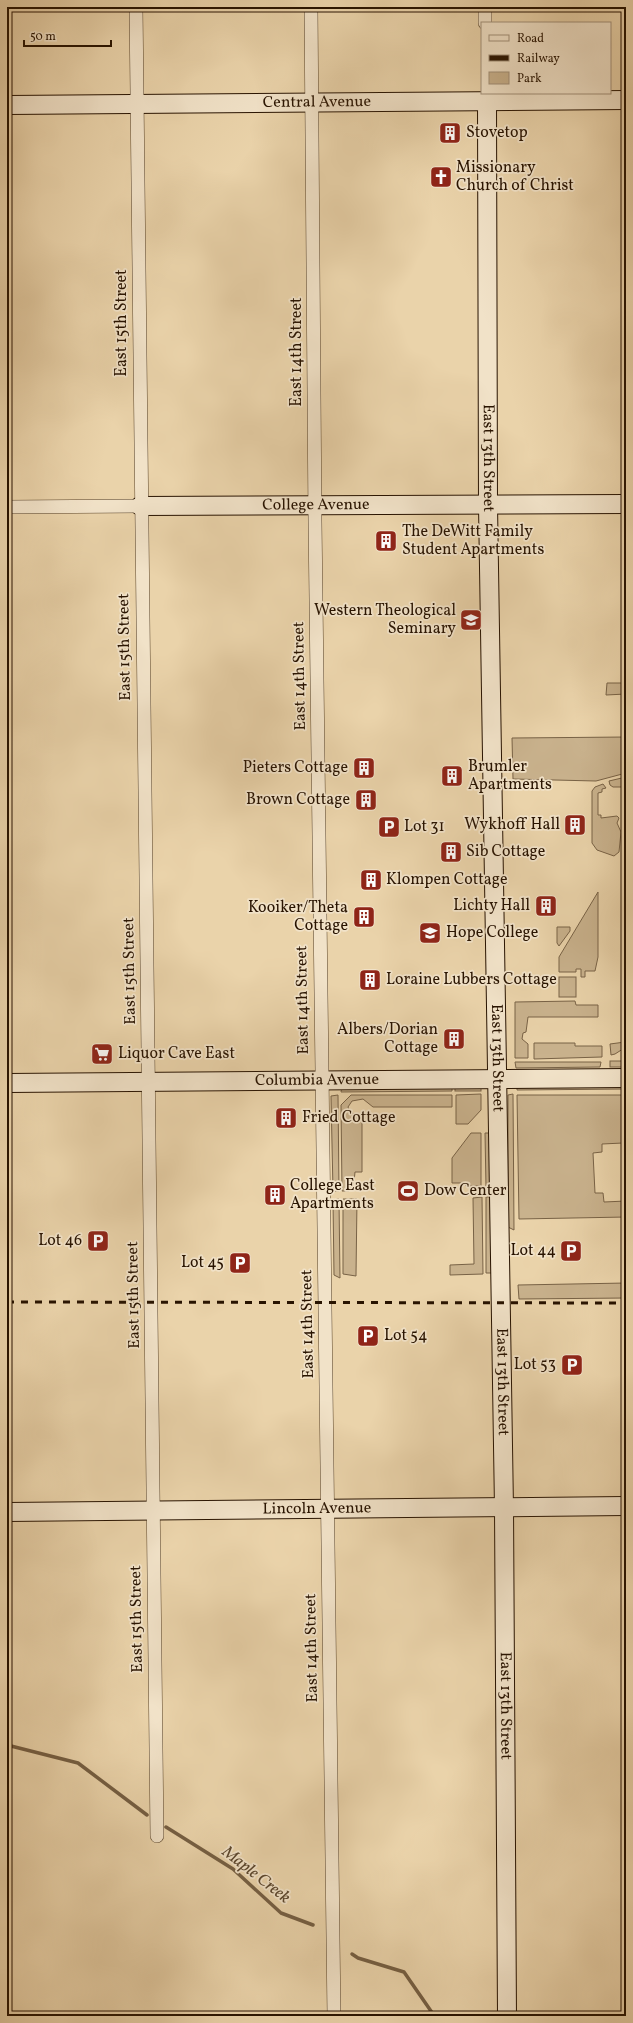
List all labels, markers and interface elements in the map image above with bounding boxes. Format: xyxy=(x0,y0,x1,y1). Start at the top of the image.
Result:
scale bar xyxy=(24,22,111,48)
legend xyxy=(481,22,611,94)
text: 50 m xyxy=(30,29,56,45)
text: Road xyxy=(517,31,544,47)
text: Railway xyxy=(517,51,560,67)
text: Park xyxy=(517,71,542,87)
street label: Central Avenue xyxy=(263,91,371,114)
building icon: Stovetop xyxy=(437,120,463,146)
place label: Stovetop xyxy=(466,122,528,144)
place label: Missionary Church of Christ xyxy=(456,157,574,197)
church icon: Missionary Church of Christ xyxy=(428,164,454,190)
street label: East 15th Street xyxy=(111,269,133,377)
street label: East 14th Street xyxy=(286,297,308,407)
street label: East 13th Street xyxy=(477,404,499,513)
street label: College Avenue xyxy=(262,494,370,516)
place label: The DeWitt Family Student Apartments xyxy=(402,521,544,561)
building icon: The DeWitt Family Student Apartments xyxy=(373,528,399,554)
street label: East 15th Street xyxy=(113,593,137,701)
place label: Western Theological Seminary xyxy=(314,600,456,640)
school or university icon: Western Theological Seminary xyxy=(458,607,484,633)
street label: East 14th Street xyxy=(288,621,312,731)
building icon: Pieters Cottage xyxy=(351,755,377,781)
place label: Brumler Apartments xyxy=(468,756,552,796)
place label: Pieters Cottage xyxy=(243,757,348,779)
building icon: Brumler Apartments xyxy=(439,763,465,789)
building icon: Brown Cottage xyxy=(353,787,379,813)
place label: Brown Cottage xyxy=(246,789,350,811)
building icon: Wykhoff Hall xyxy=(562,812,588,838)
parking icon: Lot 31 xyxy=(376,814,402,840)
place label: Wykhoff Hall xyxy=(464,814,560,836)
place label: Lot 31 xyxy=(404,816,445,838)
building icon: Sib Cottage xyxy=(438,839,464,865)
place label: Sib Cottage xyxy=(466,841,545,863)
building icon: Klompen Cottage xyxy=(358,867,384,893)
place label: Klompen Cottage xyxy=(386,869,508,891)
building icon: Lichty Hall xyxy=(533,893,559,919)
place label: Lichty Hall xyxy=(453,895,530,917)
place label: Kooiker/Theta Cottage xyxy=(248,897,348,937)
building icon: Kooiker/Theta Cottage xyxy=(351,904,377,930)
street label: East 15th Street xyxy=(118,917,142,1025)
school or university icon: Hope College xyxy=(417,920,443,946)
place label: Hope College xyxy=(446,922,538,944)
street label: East 14th Street xyxy=(291,945,315,1055)
building icon: Loraine Lubbers Cottage xyxy=(357,967,383,993)
place label: Loraine Lubbers Cottage xyxy=(386,969,557,991)
street label: East 13th Street xyxy=(485,1004,509,1113)
place label: Albers/Dorian Cottage xyxy=(337,1019,438,1059)
building icon: Albers/Dorian Cottage xyxy=(441,1026,467,1052)
supermarket icon: Liquor Cave East xyxy=(89,1041,115,1067)
place label: Liquor Cave East xyxy=(118,1043,235,1065)
street label: Columbia Avenue xyxy=(255,1069,379,1092)
building icon: Fried Cottage xyxy=(273,1105,299,1131)
place label: Fried Cottage xyxy=(302,1107,396,1129)
place label: College East Apartments xyxy=(290,1175,375,1215)
sports icon: Dow Center xyxy=(395,1178,421,1204)
place label: Dow Center xyxy=(424,1180,507,1202)
building icon: College East Apartments xyxy=(262,1182,288,1208)
parking icon: Lot 46 xyxy=(85,1228,111,1254)
place label: Lot 46 xyxy=(38,1230,82,1252)
parking icon: Lot 44 xyxy=(558,1238,584,1264)
place label: Lot 44 xyxy=(511,1240,556,1262)
street label: East 15th Street xyxy=(122,1241,146,1349)
parking icon: Lot 45 xyxy=(227,1250,253,1276)
place label: Lot 45 xyxy=(181,1252,224,1274)
street label: East 14th Street xyxy=(296,1269,320,1379)
parking icon: Lot 54 xyxy=(355,1323,381,1349)
place label: Lot 54 xyxy=(384,1325,428,1347)
street label: East 13th Street xyxy=(490,1328,514,1436)
parking icon: Lot 53 xyxy=(559,1352,585,1378)
place label: Lot 53 xyxy=(514,1354,556,1376)
street label: Lincoln Avenue xyxy=(262,1497,372,1521)
street label: East 15th Street xyxy=(125,1565,149,1673)
street label: East 14th Street xyxy=(300,1593,324,1703)
street label: East 13th Street xyxy=(494,1652,516,1760)
water label: Maple Creek xyxy=(216,1840,295,1909)

